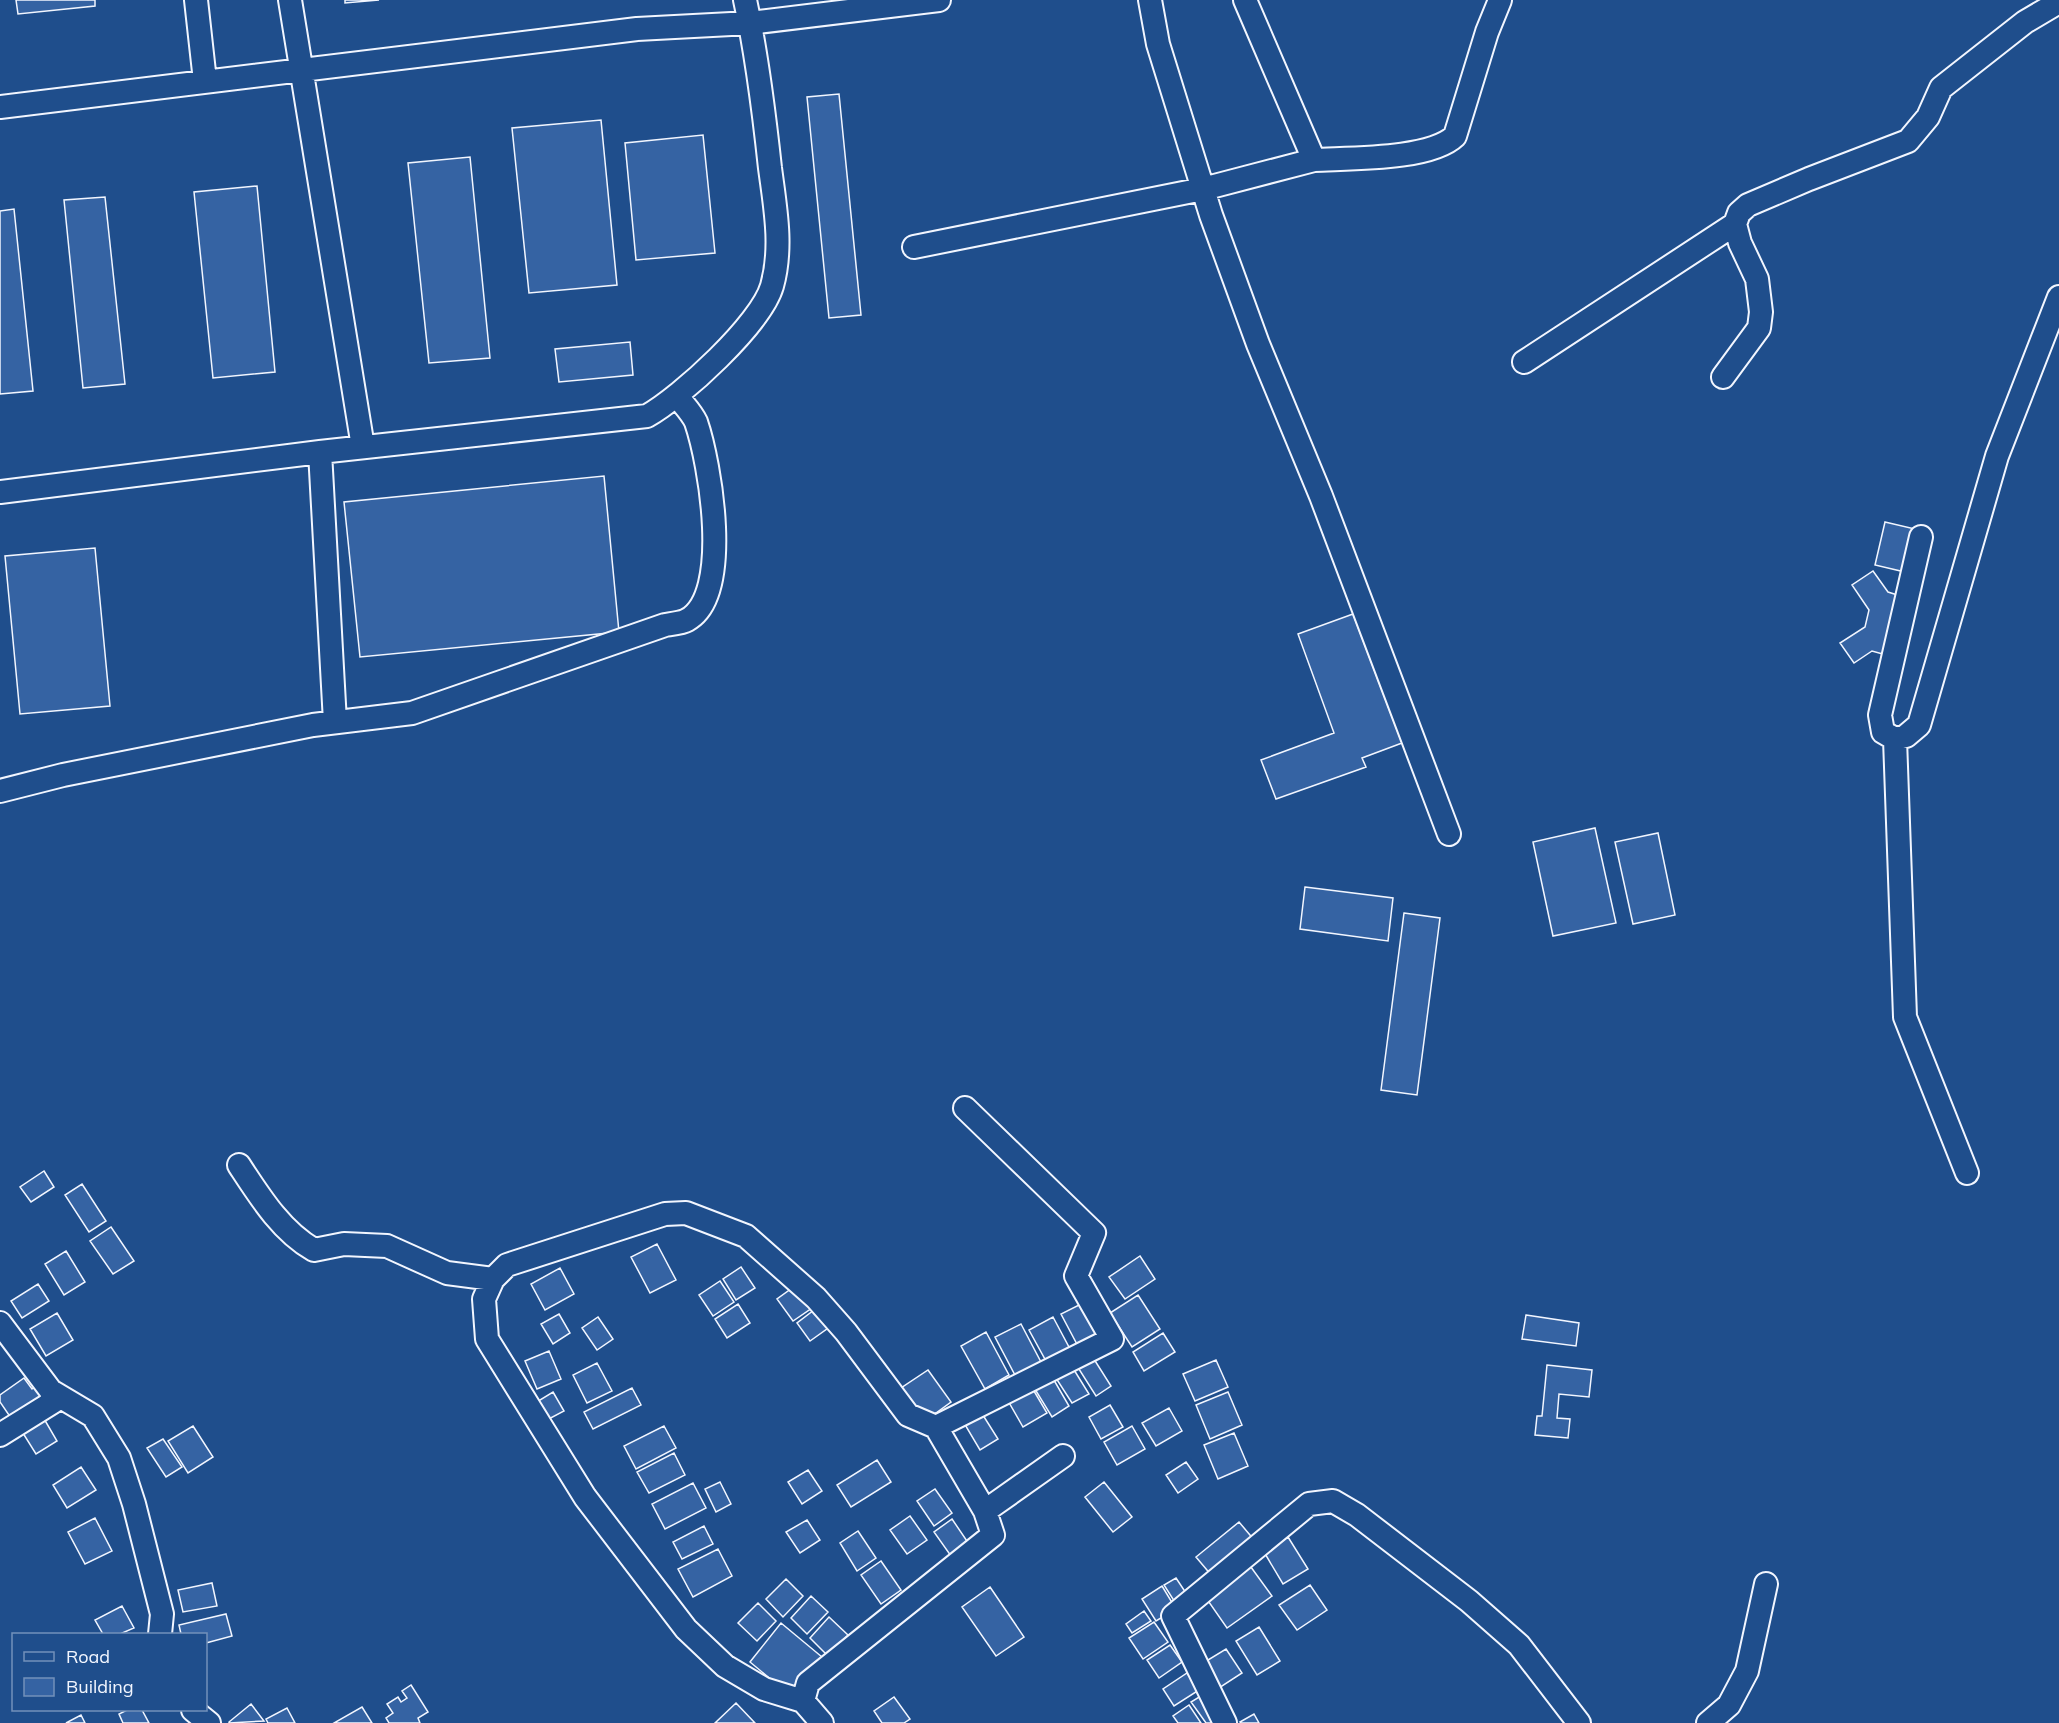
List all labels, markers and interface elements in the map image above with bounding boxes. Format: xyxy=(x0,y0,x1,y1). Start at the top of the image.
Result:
legend xyxy=(12,1633,207,1711)
text: Road xyxy=(66,1645,110,1668)
text: Building xyxy=(66,1675,134,1698)

